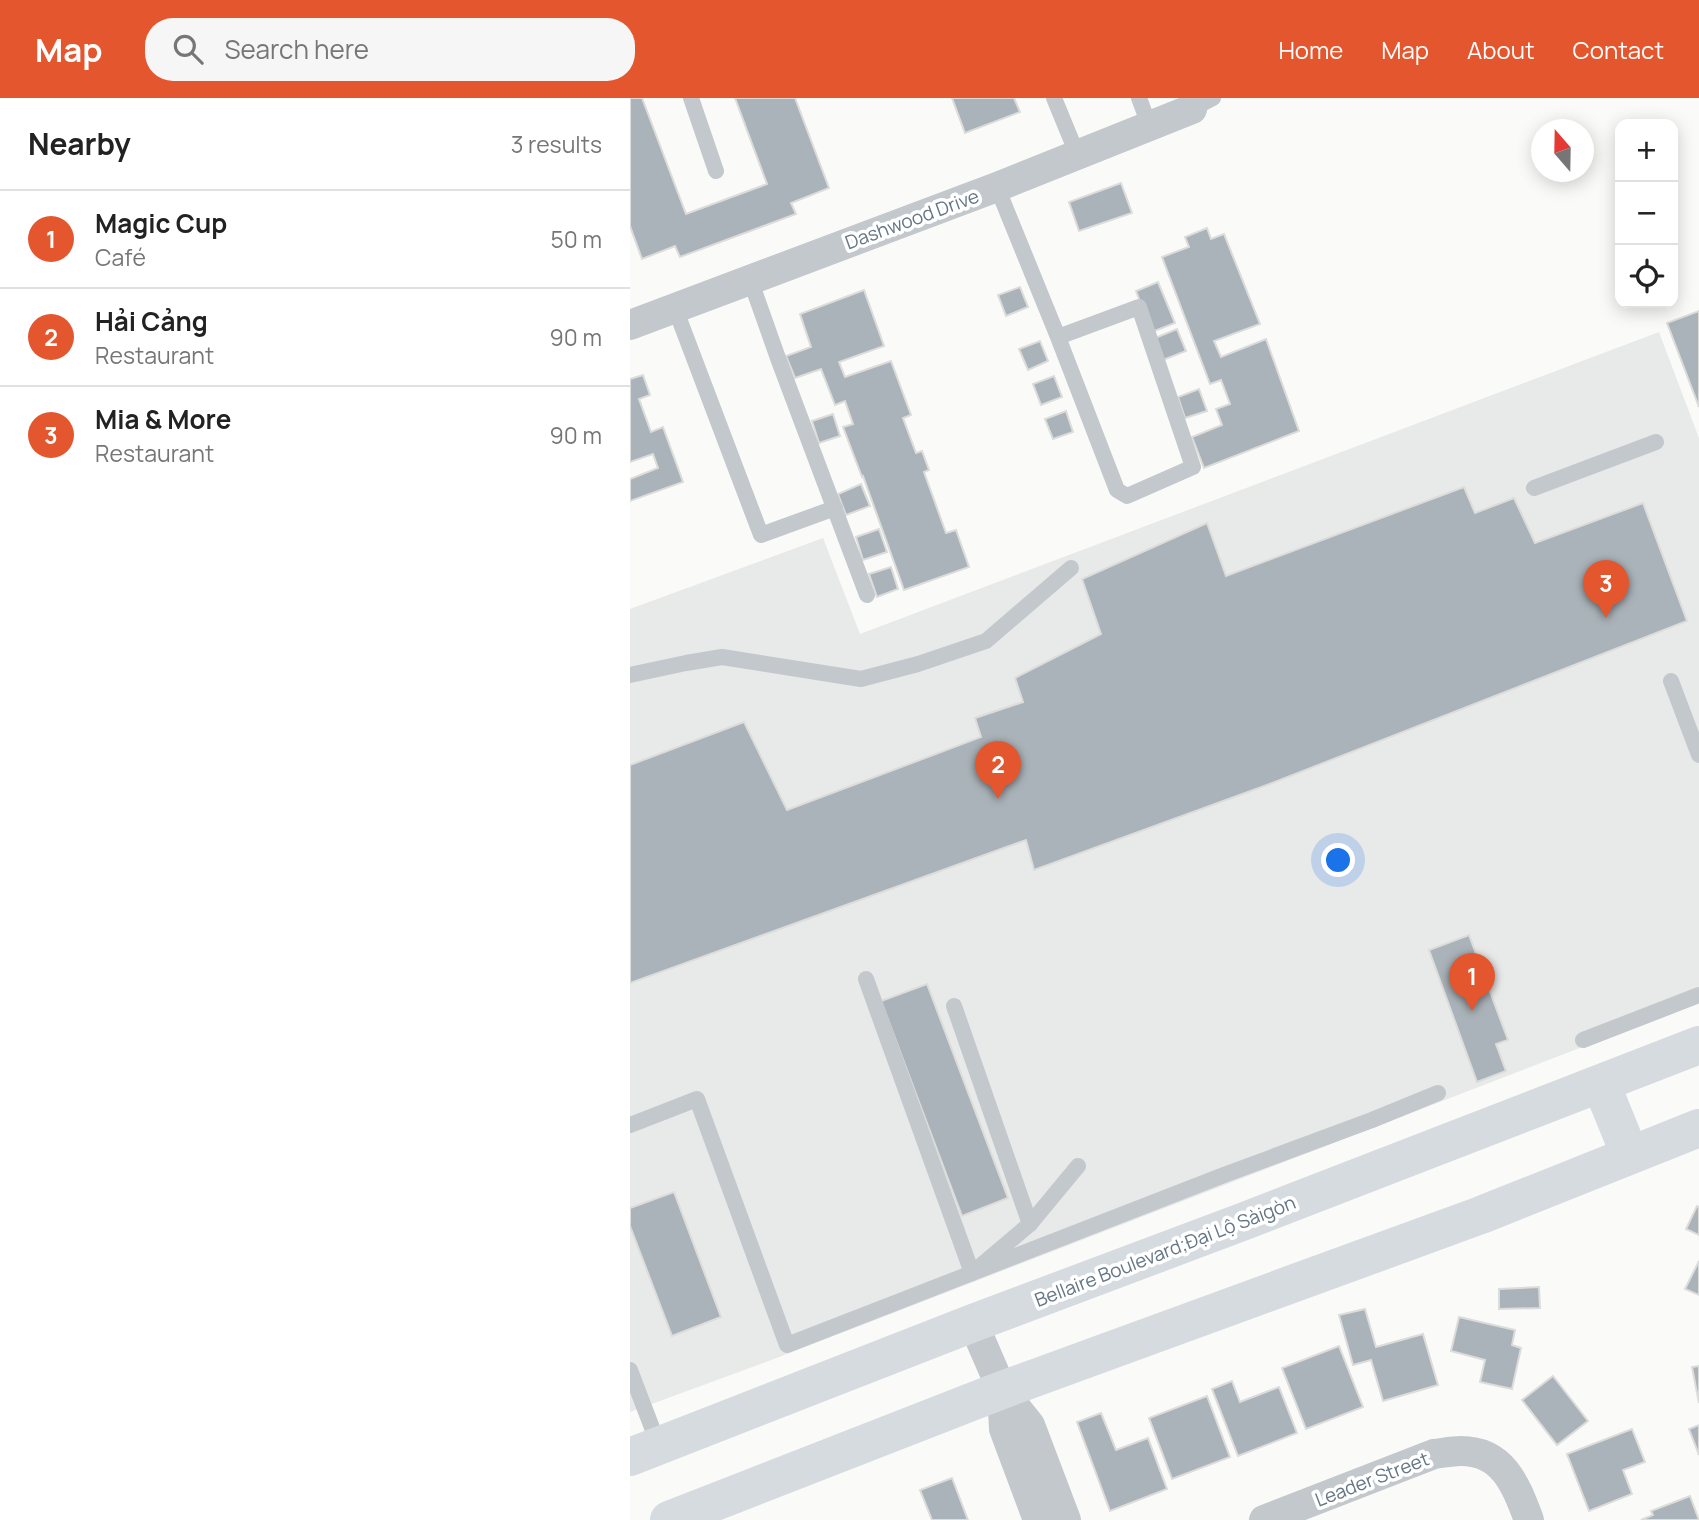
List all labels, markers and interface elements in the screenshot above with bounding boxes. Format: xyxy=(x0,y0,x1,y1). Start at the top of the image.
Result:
search box xyxy=(145,18,635,81)
text: Map xyxy=(35,27,103,72)
icon: search xyxy=(169,30,207,68)
text: Search here xyxy=(225,31,369,67)
text: Home xyxy=(1278,33,1343,66)
text: Map xyxy=(1381,33,1429,66)
text: About xyxy=(1467,33,1535,66)
text: Contact xyxy=(1573,33,1664,66)
north arrow xyxy=(1531,119,1594,182)
map controls xyxy=(1615,119,1678,308)
button: + xyxy=(1615,119,1678,182)
text: Nearby xyxy=(28,123,131,164)
text: 3 results xyxy=(511,128,602,160)
button: − xyxy=(1615,182,1678,245)
street label: Dashwood Drive xyxy=(841,183,983,255)
text: Magic Cup xyxy=(95,205,227,241)
text: 1 xyxy=(46,223,56,255)
text: 50 m xyxy=(551,223,602,255)
text: Café xyxy=(95,241,146,273)
button: locate xyxy=(1615,245,1678,308)
text: Hải Cảng xyxy=(95,303,208,339)
text: 2 xyxy=(44,321,58,353)
text: 90 m xyxy=(550,321,602,353)
text: Restaurant xyxy=(95,339,214,371)
text: Mia & More xyxy=(95,401,231,437)
text: 3 xyxy=(44,419,58,451)
text: 90 m xyxy=(550,419,602,451)
text: Restaurant xyxy=(95,437,214,469)
pin: 3 xyxy=(1583,560,1629,618)
pin: 2 xyxy=(975,741,1021,799)
your location xyxy=(1321,843,1355,877)
pin: 1 xyxy=(1449,953,1495,1011)
street label: Bellaire Boulevard;Đại Lộ Sàigòn xyxy=(1031,1189,1299,1313)
street label: Leader Street xyxy=(1311,1445,1433,1513)

